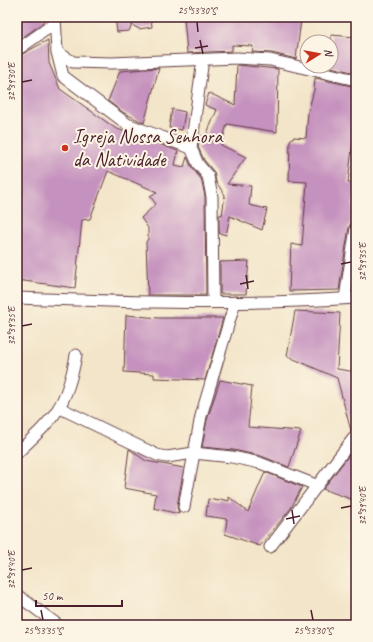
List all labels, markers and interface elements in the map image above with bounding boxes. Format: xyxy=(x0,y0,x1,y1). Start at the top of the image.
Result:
text: 25°53'30"S xyxy=(178,4,218,17)
north arrow xyxy=(299,34,339,74)
text: N xyxy=(321,47,337,59)
text: 32°39'30"E xyxy=(5,61,18,101)
place label: Igreja Nossa Senhora da Natividade xyxy=(73,124,224,172)
marker: Igreja Nossa Senhora da Natividade xyxy=(60,143,70,153)
text: 32°39'35"E xyxy=(356,241,369,281)
text: 32°39'35"E xyxy=(5,305,18,345)
text: 32°39'40"E xyxy=(356,485,369,525)
text: 32°39'40"E xyxy=(5,549,18,589)
scale bar xyxy=(36,582,122,608)
text: 50 m xyxy=(42,588,64,604)
text: 25°53'35"S xyxy=(24,624,64,637)
text: 25°53'30"S xyxy=(294,624,334,637)

